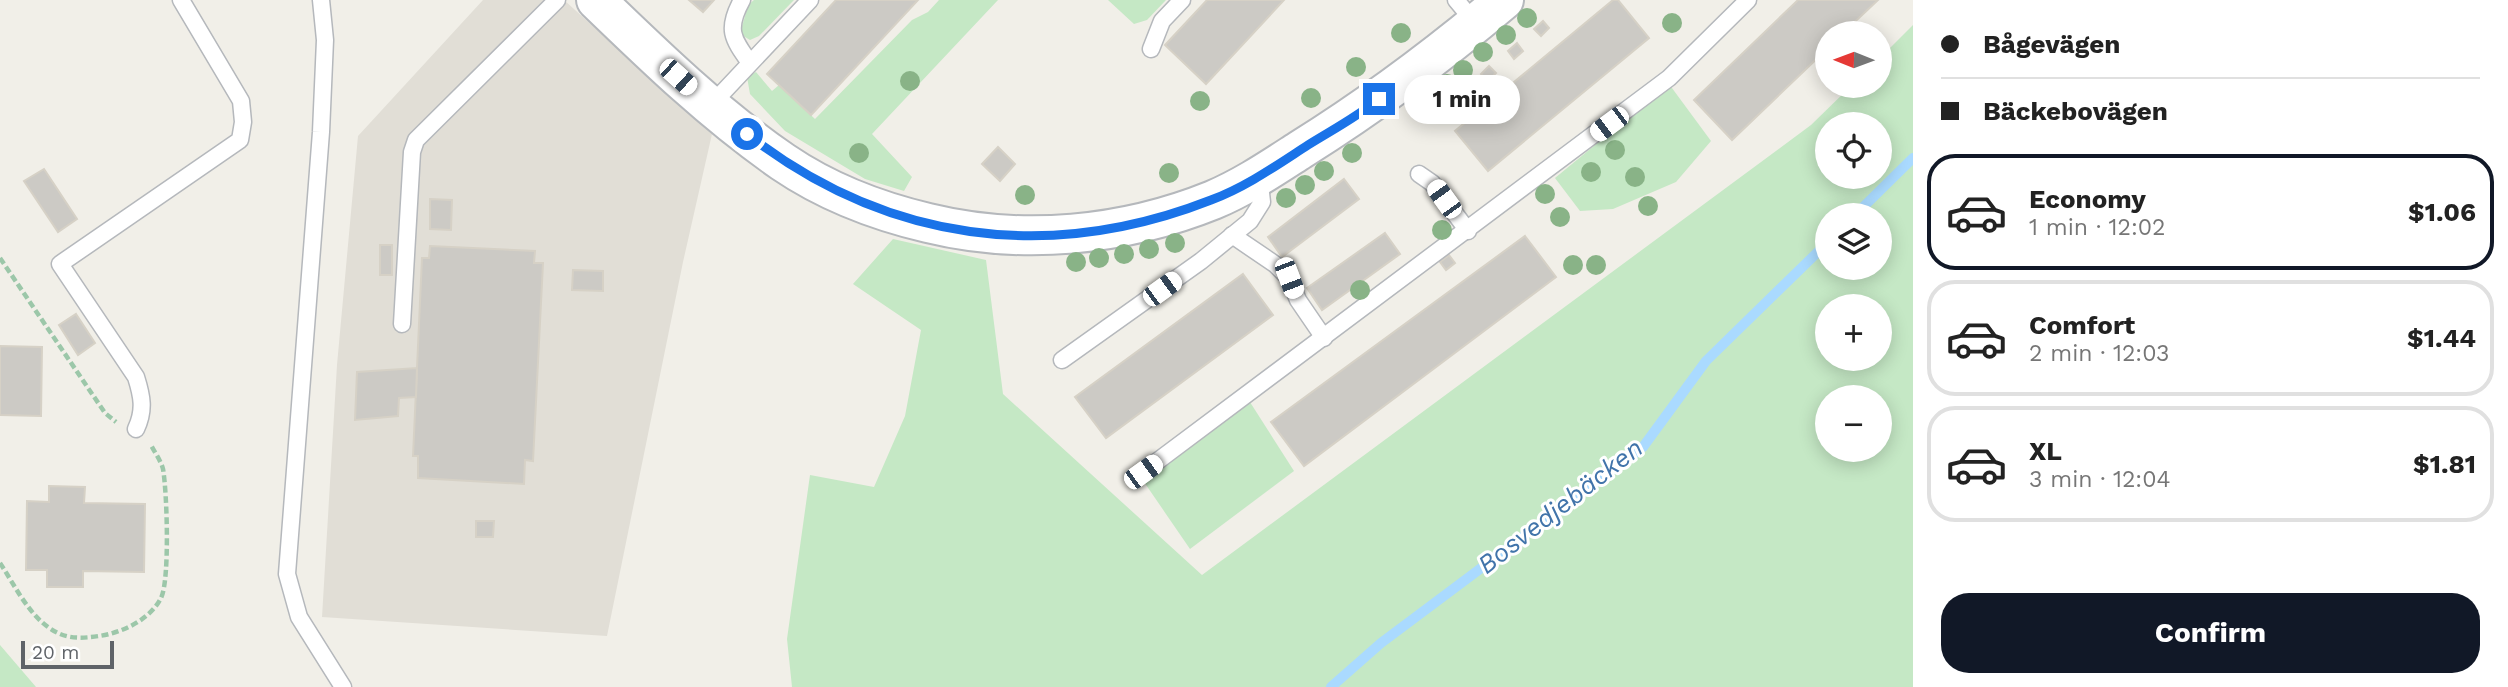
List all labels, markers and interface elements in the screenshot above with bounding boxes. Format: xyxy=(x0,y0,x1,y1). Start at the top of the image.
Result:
north arrow xyxy=(1815,21,1892,98)
map controls xyxy=(1815,21,1892,462)
text: Bågevägen xyxy=(1983,29,2120,59)
car xyxy=(656,55,701,99)
callout: 1 min xyxy=(1404,74,1519,124)
route end xyxy=(1363,83,1395,115)
text: 1 min xyxy=(1432,86,1492,113)
text: Bäckebovägen xyxy=(1983,96,2168,126)
car xyxy=(1586,103,1633,145)
button: locate xyxy=(1815,112,1892,189)
route start xyxy=(731,118,763,150)
car xyxy=(1424,176,1465,222)
icon: car xyxy=(1945,181,2008,244)
text: Economy xyxy=(2029,184,2146,214)
text: $1.06 xyxy=(2408,197,2476,227)
button: layers xyxy=(1815,203,1892,280)
text: 1 min · 12:02 xyxy=(2029,214,2165,241)
car xyxy=(1272,255,1307,301)
car xyxy=(1139,268,1186,310)
button: + xyxy=(1815,294,1892,371)
icon: car xyxy=(1945,307,2008,370)
text: Comfort xyxy=(2029,310,2135,340)
text: $1.44 xyxy=(2407,323,2476,353)
text: 2 min · 12:03 xyxy=(2029,340,2169,367)
button: − xyxy=(1815,385,1892,462)
water label: Bosvedjebäcken xyxy=(1472,432,1648,580)
icon: car xyxy=(1945,433,2008,496)
text: XL xyxy=(2029,436,2062,466)
text: $1.81 xyxy=(2413,449,2476,479)
car xyxy=(1120,451,1167,493)
text: 3 min · 12:04 xyxy=(2029,466,2171,493)
button: Confirm xyxy=(1941,593,2480,673)
scale bar xyxy=(21,638,114,670)
text: 20 m xyxy=(32,641,79,664)

